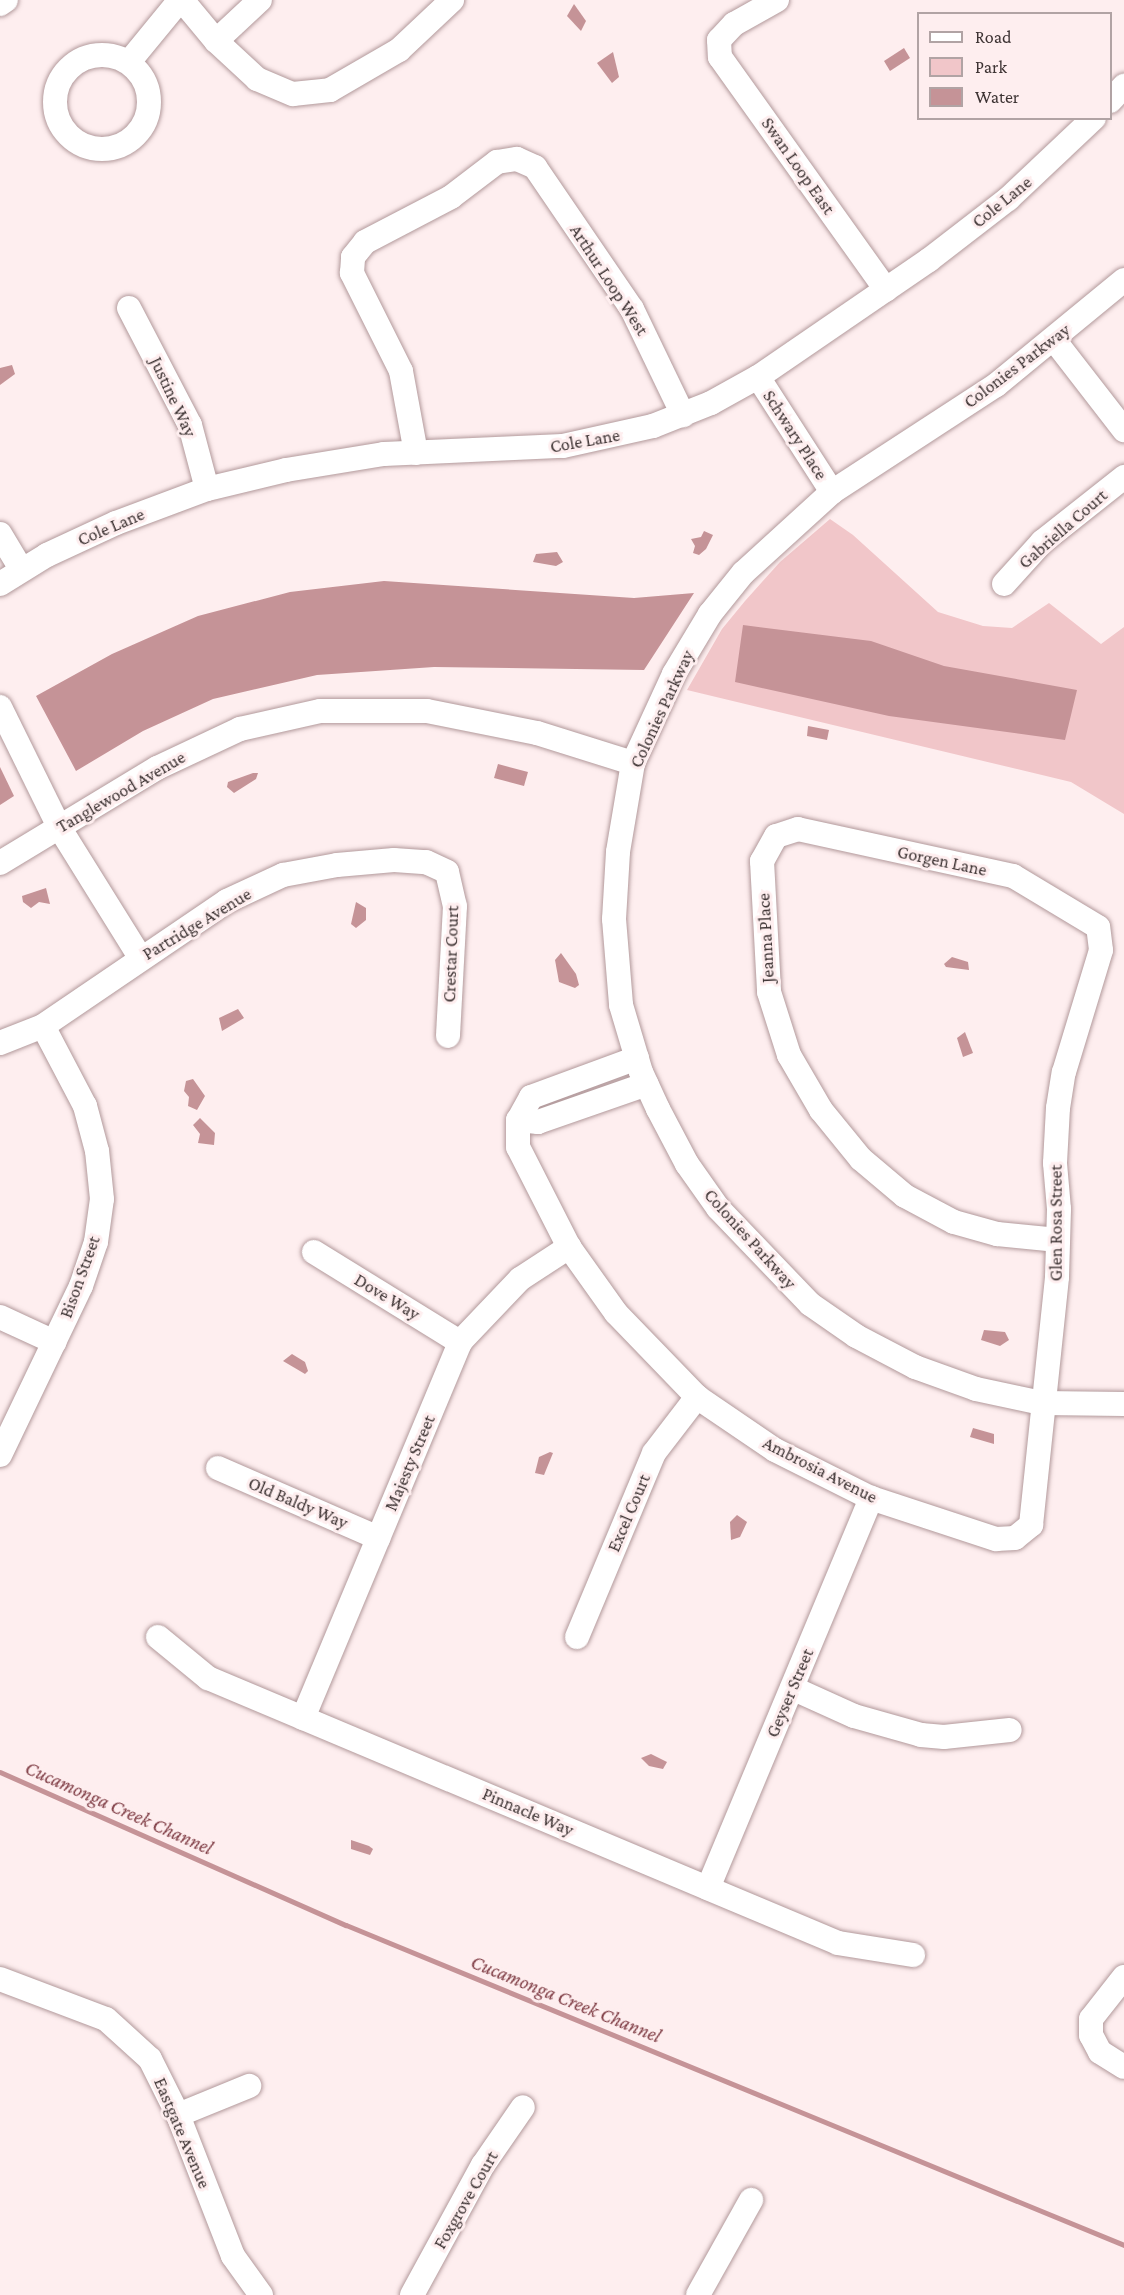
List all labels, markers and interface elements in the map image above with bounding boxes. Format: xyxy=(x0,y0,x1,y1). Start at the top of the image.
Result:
legend xyxy=(917,12,1112,120)
text: Road xyxy=(975,27,1012,47)
text: Park xyxy=(975,57,1007,77)
text: Water xyxy=(975,87,1019,107)
street label: Swan Loop East xyxy=(757,113,839,219)
street label: Cole Lane xyxy=(968,171,1036,233)
street label: Arthur Loop West xyxy=(565,220,653,340)
street label: Colonies Parkway xyxy=(960,319,1074,413)
street label: Justine Way xyxy=(145,354,201,440)
street label: Schwary Place xyxy=(758,386,832,484)
street label: Cole Lane xyxy=(548,424,622,458)
street label: Gabriella Court xyxy=(1014,485,1112,573)
street label: Cole Lane xyxy=(74,503,148,551)
street label: Colonies Parkway xyxy=(625,647,699,771)
street label: Tanglewood Avenue xyxy=(53,746,189,838)
street label: Gorgen Lane xyxy=(895,841,989,881)
street label: Partridge Avenue xyxy=(139,883,255,965)
street label: Jeanna Place xyxy=(753,892,779,984)
street label: Crestar Court xyxy=(439,905,463,1003)
street label: Glen Rosa Street xyxy=(1045,1165,1067,1281)
street label: Colonies Parkway xyxy=(699,1185,801,1293)
street label: Bison Street xyxy=(55,1233,105,1321)
street label: Dove Way xyxy=(350,1269,424,1325)
street label: Majesty Street xyxy=(380,1412,440,1514)
street label: Ambrosia Avenue xyxy=(759,1432,881,1508)
street label: Excel Court xyxy=(603,1471,655,1555)
street label: Old Baldy Way xyxy=(245,1472,351,1534)
street label: Geyser Street xyxy=(762,1645,818,1741)
water label: Cucamonga Creek Channel xyxy=(21,1756,217,1860)
street label: Pinnacle Way xyxy=(479,1783,577,1841)
water label: Cucamonga Creek Channel xyxy=(467,1950,665,2048)
street label: Eastgate Avenue xyxy=(149,2074,215,2192)
street label: Foxgrove Court xyxy=(429,2147,503,2253)

